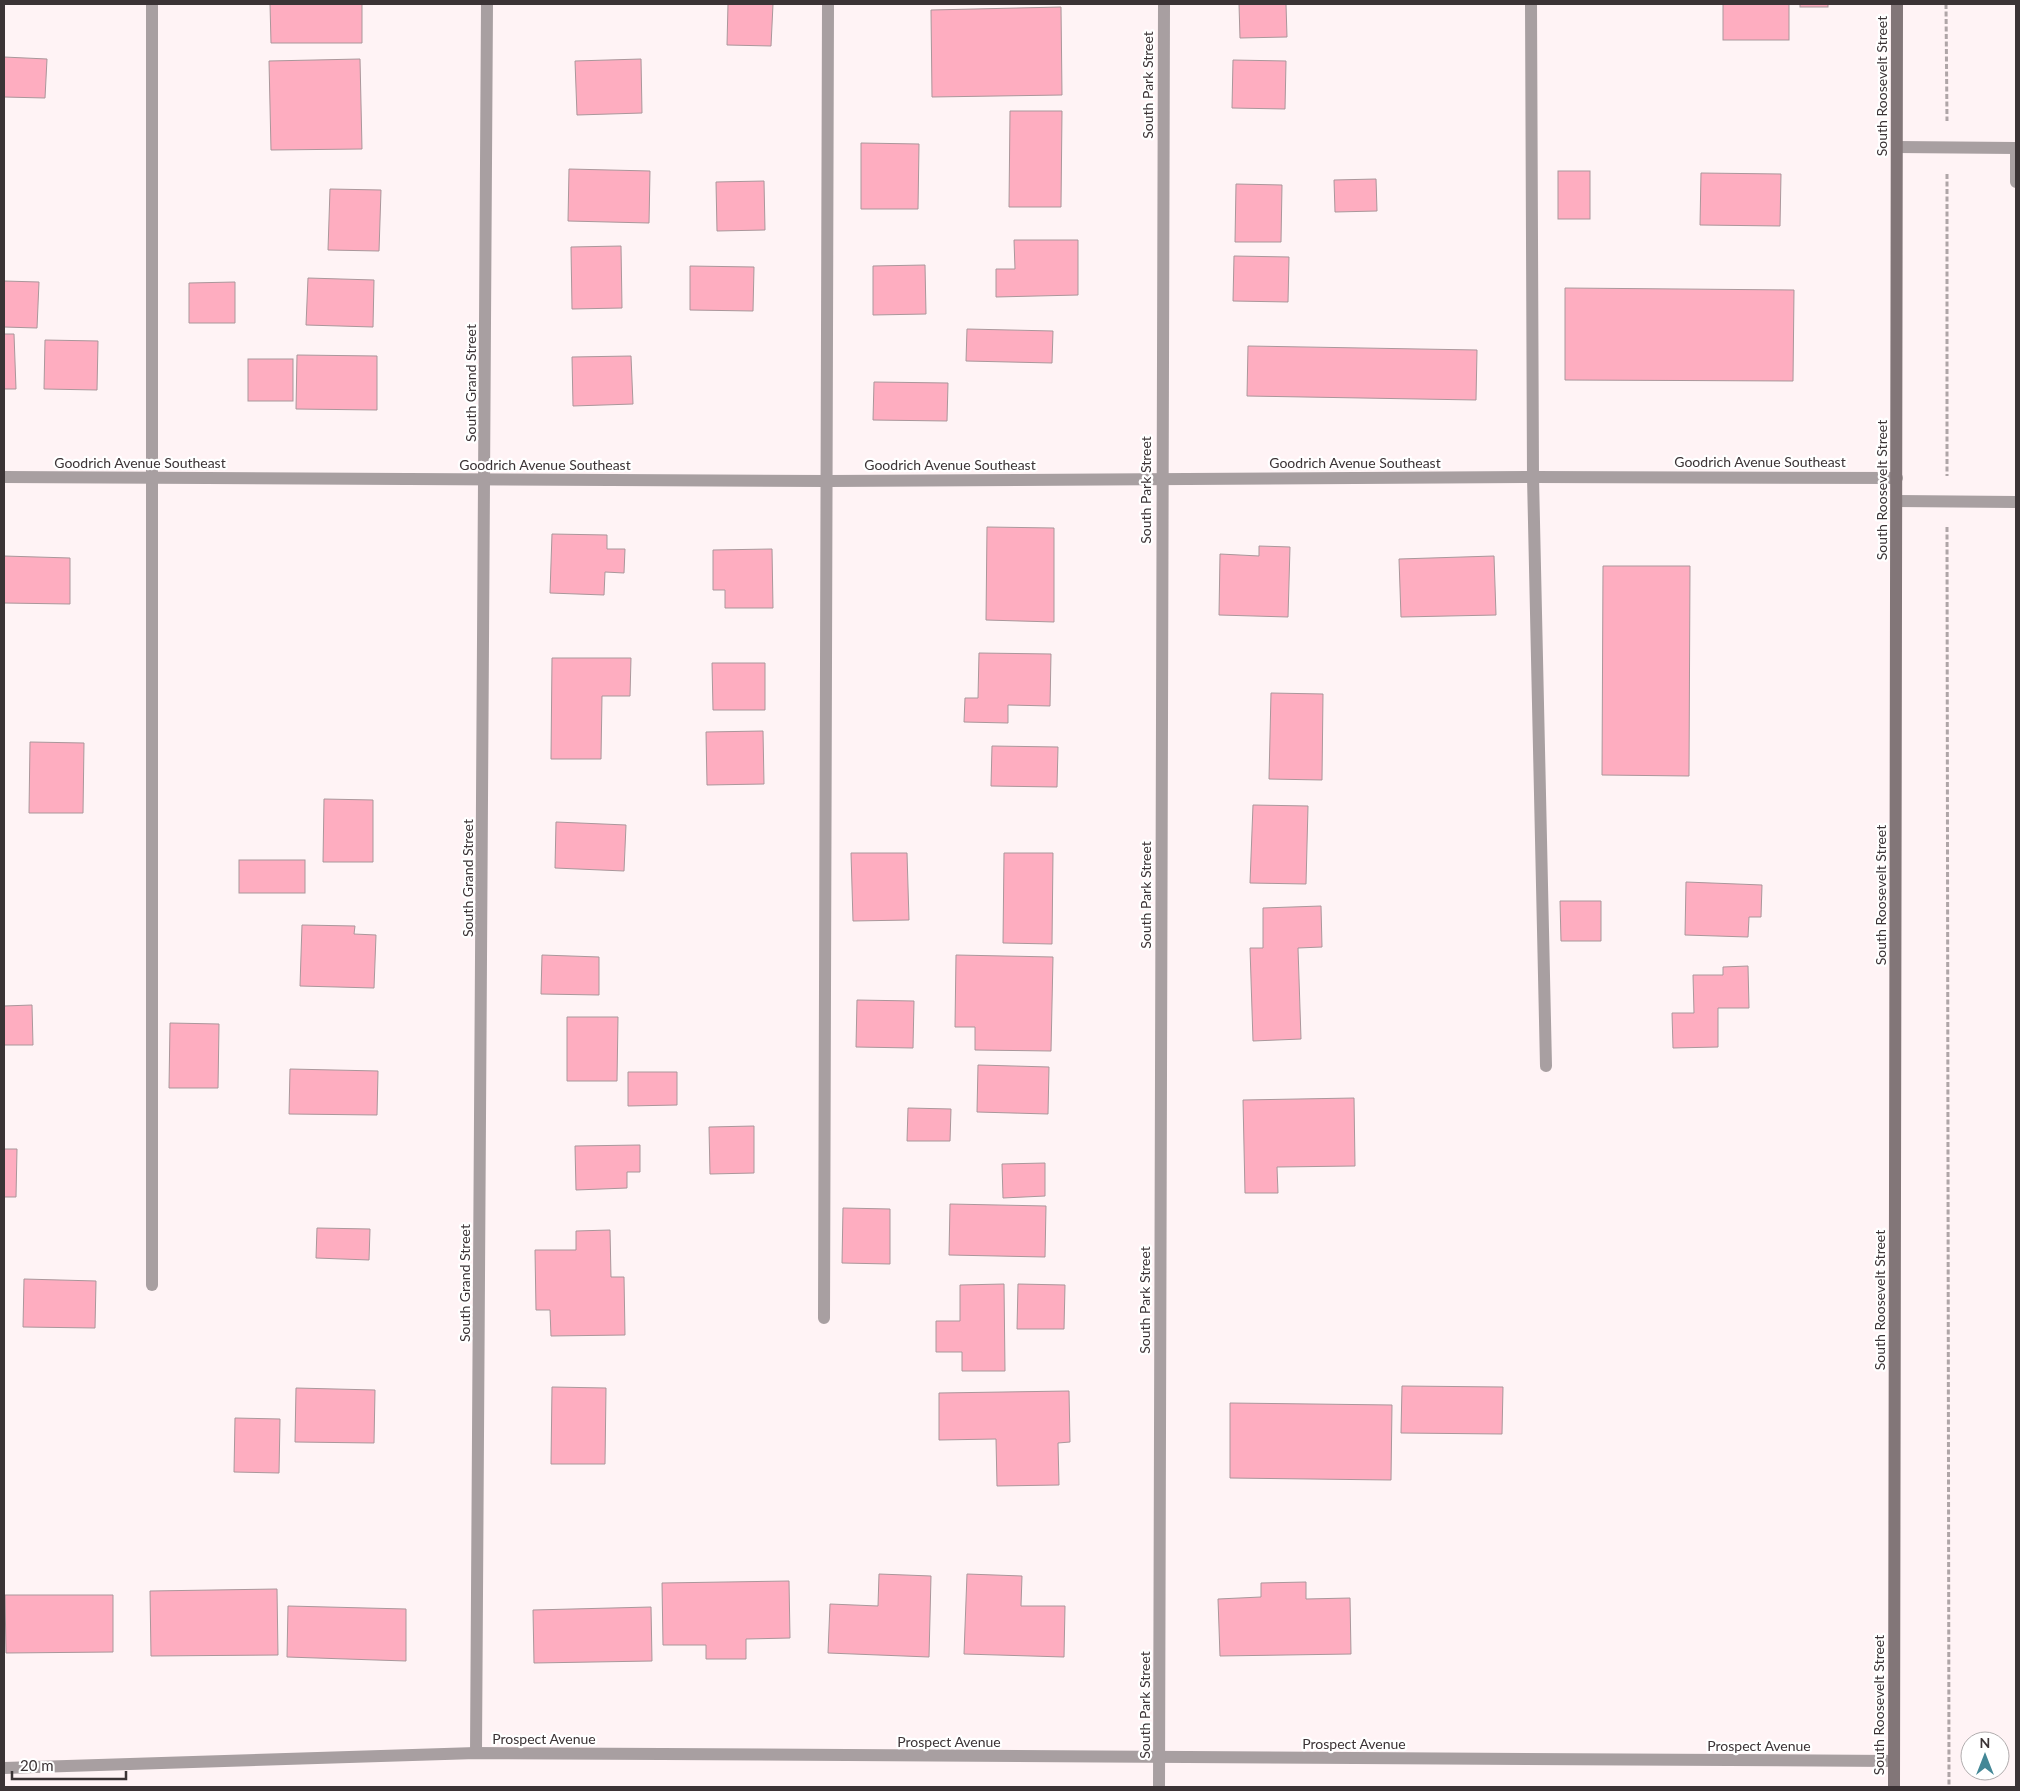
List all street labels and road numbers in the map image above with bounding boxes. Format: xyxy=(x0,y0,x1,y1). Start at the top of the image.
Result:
street label: South Roosevelt Street xyxy=(1873,16,1890,156)
street label: South Park Street xyxy=(1139,31,1156,139)
street label: South Grand Street xyxy=(462,324,479,442)
street label: South Roosevelt Street xyxy=(1873,420,1890,560)
street label: South Park Street xyxy=(1137,436,1154,544)
street label: Goodrich Avenue Southeast xyxy=(1674,453,1846,470)
street label: Goodrich Avenue Southeast xyxy=(54,454,226,471)
street label: Goodrich Avenue Southeast xyxy=(1269,454,1441,471)
street label: Goodrich Avenue Southeast xyxy=(459,456,631,473)
street label: Goodrich Avenue Southeast xyxy=(864,456,1036,473)
street label: South Grand Street xyxy=(459,819,476,937)
street label: South Roosevelt Street xyxy=(1872,825,1889,965)
street label: South Park Street xyxy=(1137,841,1154,949)
street label: South Grand Street xyxy=(456,1224,473,1342)
street label: South Roosevelt Street xyxy=(1871,1230,1888,1370)
street label: South Park Street xyxy=(1136,1246,1153,1354)
street label: South Roosevelt Street xyxy=(1870,1635,1887,1775)
street label: South Park Street xyxy=(1136,1651,1153,1759)
street label: Prospect Avenue xyxy=(492,1730,596,1747)
street label: Prospect Avenue xyxy=(897,1733,1001,1750)
street label: Prospect Avenue xyxy=(1302,1735,1406,1752)
street label: Prospect Avenue xyxy=(1707,1737,1811,1754)

